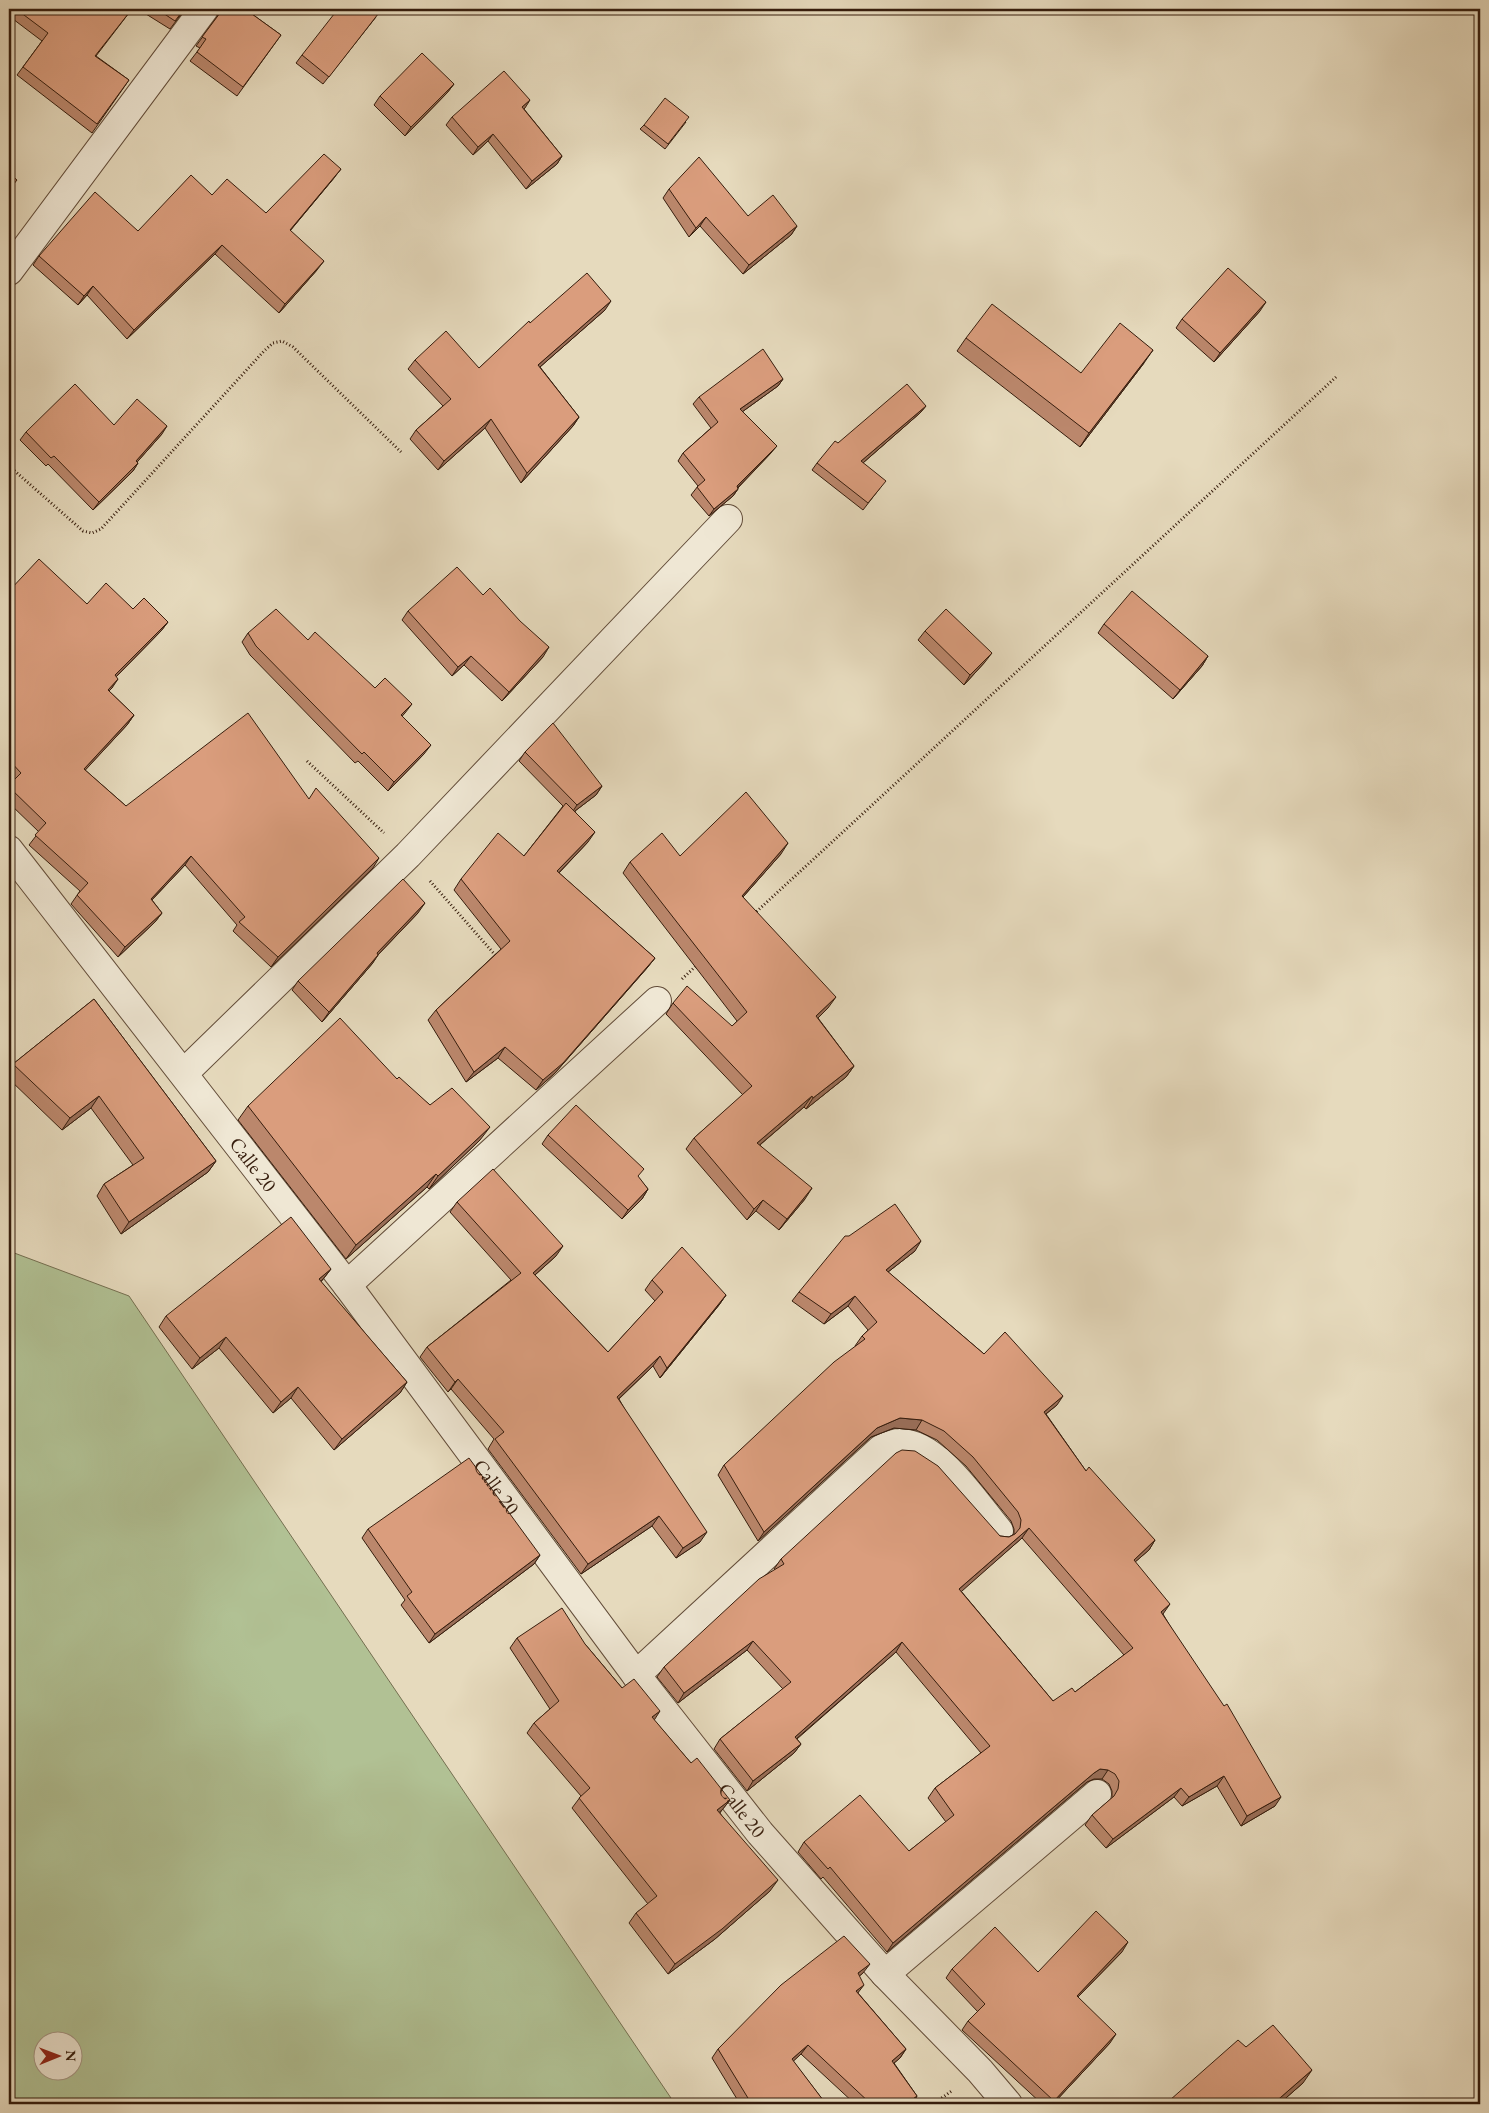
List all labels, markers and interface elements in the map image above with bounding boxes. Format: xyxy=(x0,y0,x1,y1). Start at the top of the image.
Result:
street label: Calle 20 xyxy=(224,1131,283,1197)
street label: Calle 20 xyxy=(467,1454,526,1520)
street label: Calle 20 xyxy=(712,1777,772,1843)
north arrow xyxy=(32,2030,82,2080)
text: N xyxy=(62,2050,80,2062)

